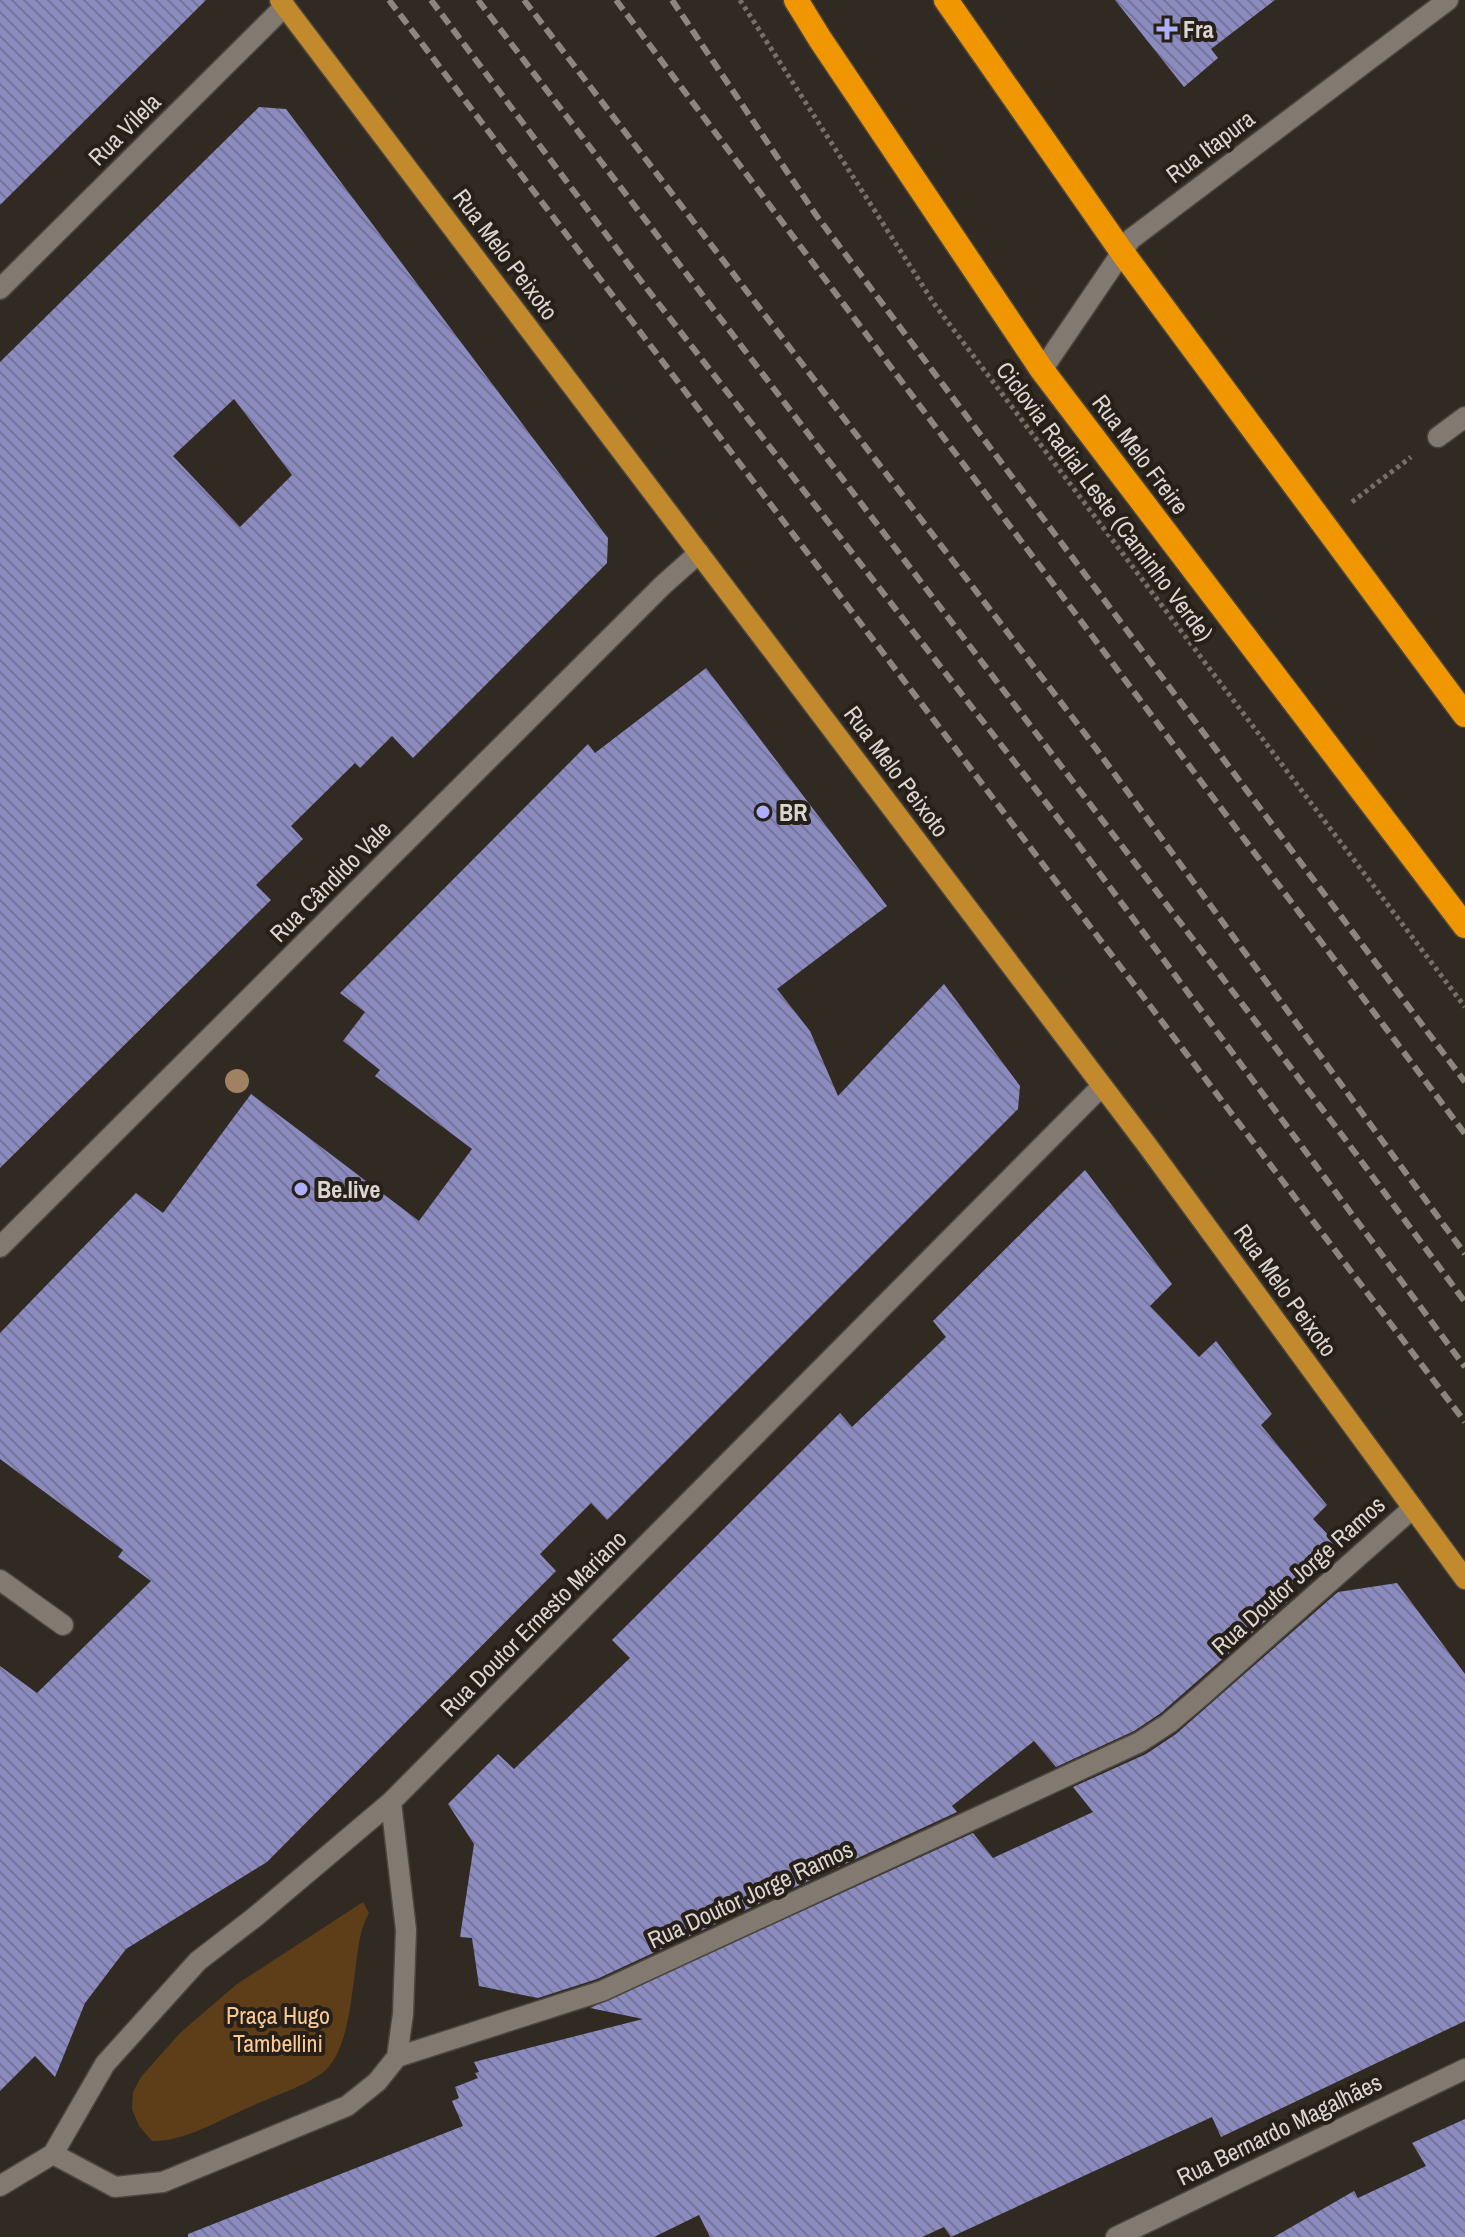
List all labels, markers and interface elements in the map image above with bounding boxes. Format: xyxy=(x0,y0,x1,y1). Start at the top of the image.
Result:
place label: Fra xyxy=(1183,13,1214,45)
marker: Fra xyxy=(1158,20,1176,38)
street label: Rua Vilela xyxy=(81,86,167,172)
street label: Rua Itapura xyxy=(1159,102,1261,190)
street label: Rua Melo Peixoto xyxy=(446,182,566,326)
street label: Ciclovia Radial Leste (Caminho Verde) xyxy=(989,355,1221,647)
street label: Rua Melo Freire xyxy=(1085,388,1197,520)
street label: Rua Melo Peixoto xyxy=(837,699,957,843)
place label: BR xyxy=(779,796,807,828)
marker: BR xyxy=(754,803,772,821)
street label: Rua Cândido Vale xyxy=(262,813,398,949)
place label: Be.live xyxy=(317,1173,381,1205)
marker: Be.live xyxy=(292,1180,310,1198)
street label: Rua Melo Peixoto xyxy=(1227,1217,1345,1363)
street label: Rua Doutor Jorge Ramos xyxy=(1204,1488,1392,1662)
street label: Rua Doutor Ernesto Mariano xyxy=(433,1523,633,1723)
street label: Rua Doutor Jorge Ramos xyxy=(642,1832,858,1956)
park label: Praça Hugo Tambellini xyxy=(226,1999,330,2059)
street label: Rua Bernardo Magalhães xyxy=(1171,2065,1387,2193)

